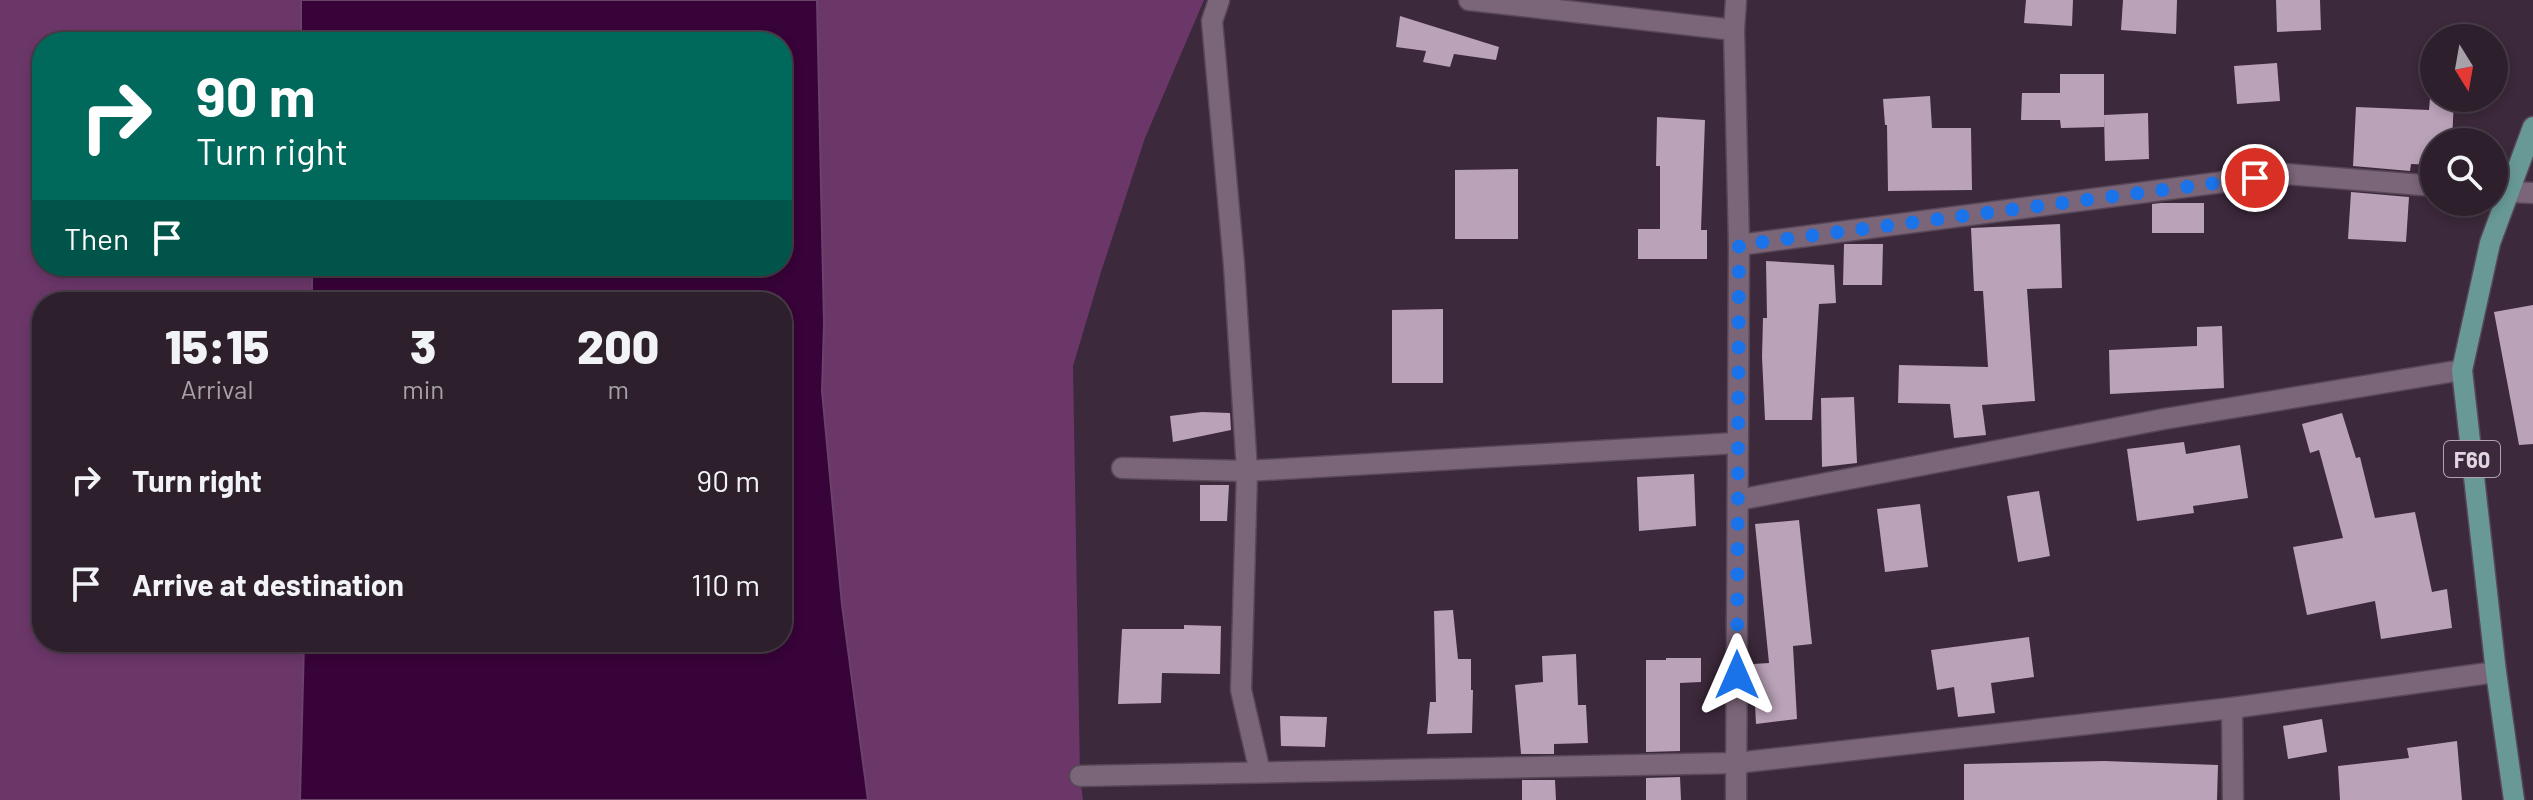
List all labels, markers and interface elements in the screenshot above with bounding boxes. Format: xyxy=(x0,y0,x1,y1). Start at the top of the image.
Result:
north arrow xyxy=(2420,24,2508,112)
map controls xyxy=(2420,24,2508,216)
text: 90 m xyxy=(196,61,316,128)
icon: right xyxy=(64,64,168,168)
button: search xyxy=(2420,128,2508,216)
text: Turn right xyxy=(196,129,348,172)
pin xyxy=(2221,144,2289,212)
icon: arrive xyxy=(2233,156,2277,200)
icon: arrive xyxy=(145,216,189,260)
text: Then xyxy=(64,220,129,256)
text: 15:15 xyxy=(165,316,269,374)
text: 3 xyxy=(410,316,436,374)
text: 200 xyxy=(577,316,659,374)
text: Arrival xyxy=(181,373,253,404)
text: min xyxy=(402,373,444,404)
text: m xyxy=(607,373,629,404)
road number: F60 xyxy=(2444,441,2500,477)
icon: right xyxy=(64,458,108,502)
text: Turn right xyxy=(132,462,262,498)
text: 90 m xyxy=(697,462,760,498)
icon: arrive xyxy=(64,562,108,606)
text: Arrive at destination xyxy=(132,566,404,602)
text: 110 m xyxy=(691,566,760,602)
position arrow xyxy=(1695,633,1779,717)

